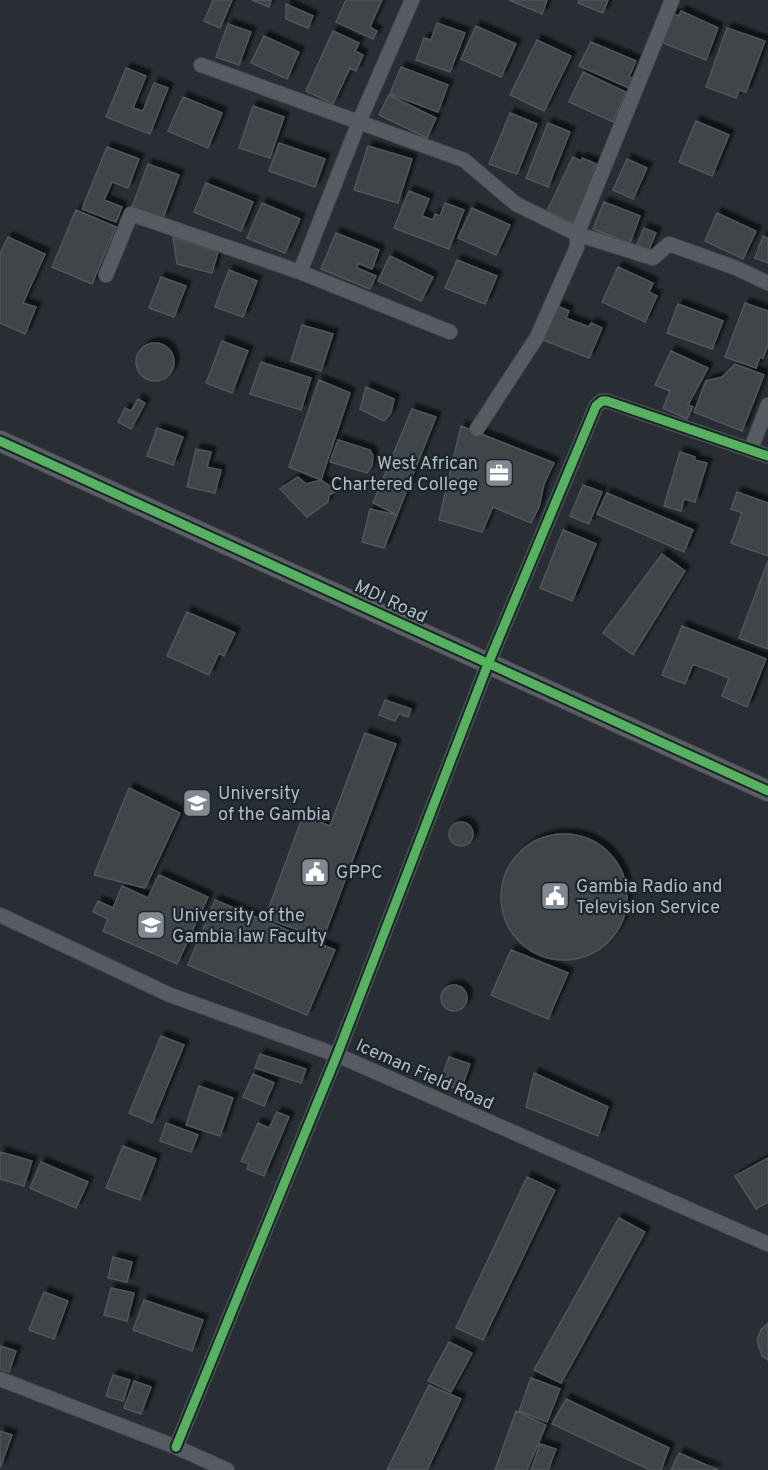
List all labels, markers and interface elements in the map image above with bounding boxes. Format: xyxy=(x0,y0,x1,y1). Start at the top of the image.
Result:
place label: West African Chartered College xyxy=(331,453,478,497)
office icon: West African Chartered College xyxy=(483,457,515,489)
street label: MDI Road xyxy=(350,576,430,629)
place label: University of the Gambia xyxy=(218,783,330,827)
school or university icon: University of the Gambia xyxy=(181,787,213,819)
public building icon: GPPC xyxy=(299,856,331,888)
place label: GPPC xyxy=(336,862,383,885)
place label: Gambia Radio and Television Service xyxy=(576,876,722,920)
public building icon: Gambia Radio and Television Service xyxy=(539,880,571,912)
place label: University of the Gambia law Faculty xyxy=(172,905,327,949)
school or university icon: University of the Gambia law Faculty xyxy=(135,909,167,941)
street label: Iceman Field Road xyxy=(352,1035,497,1116)

